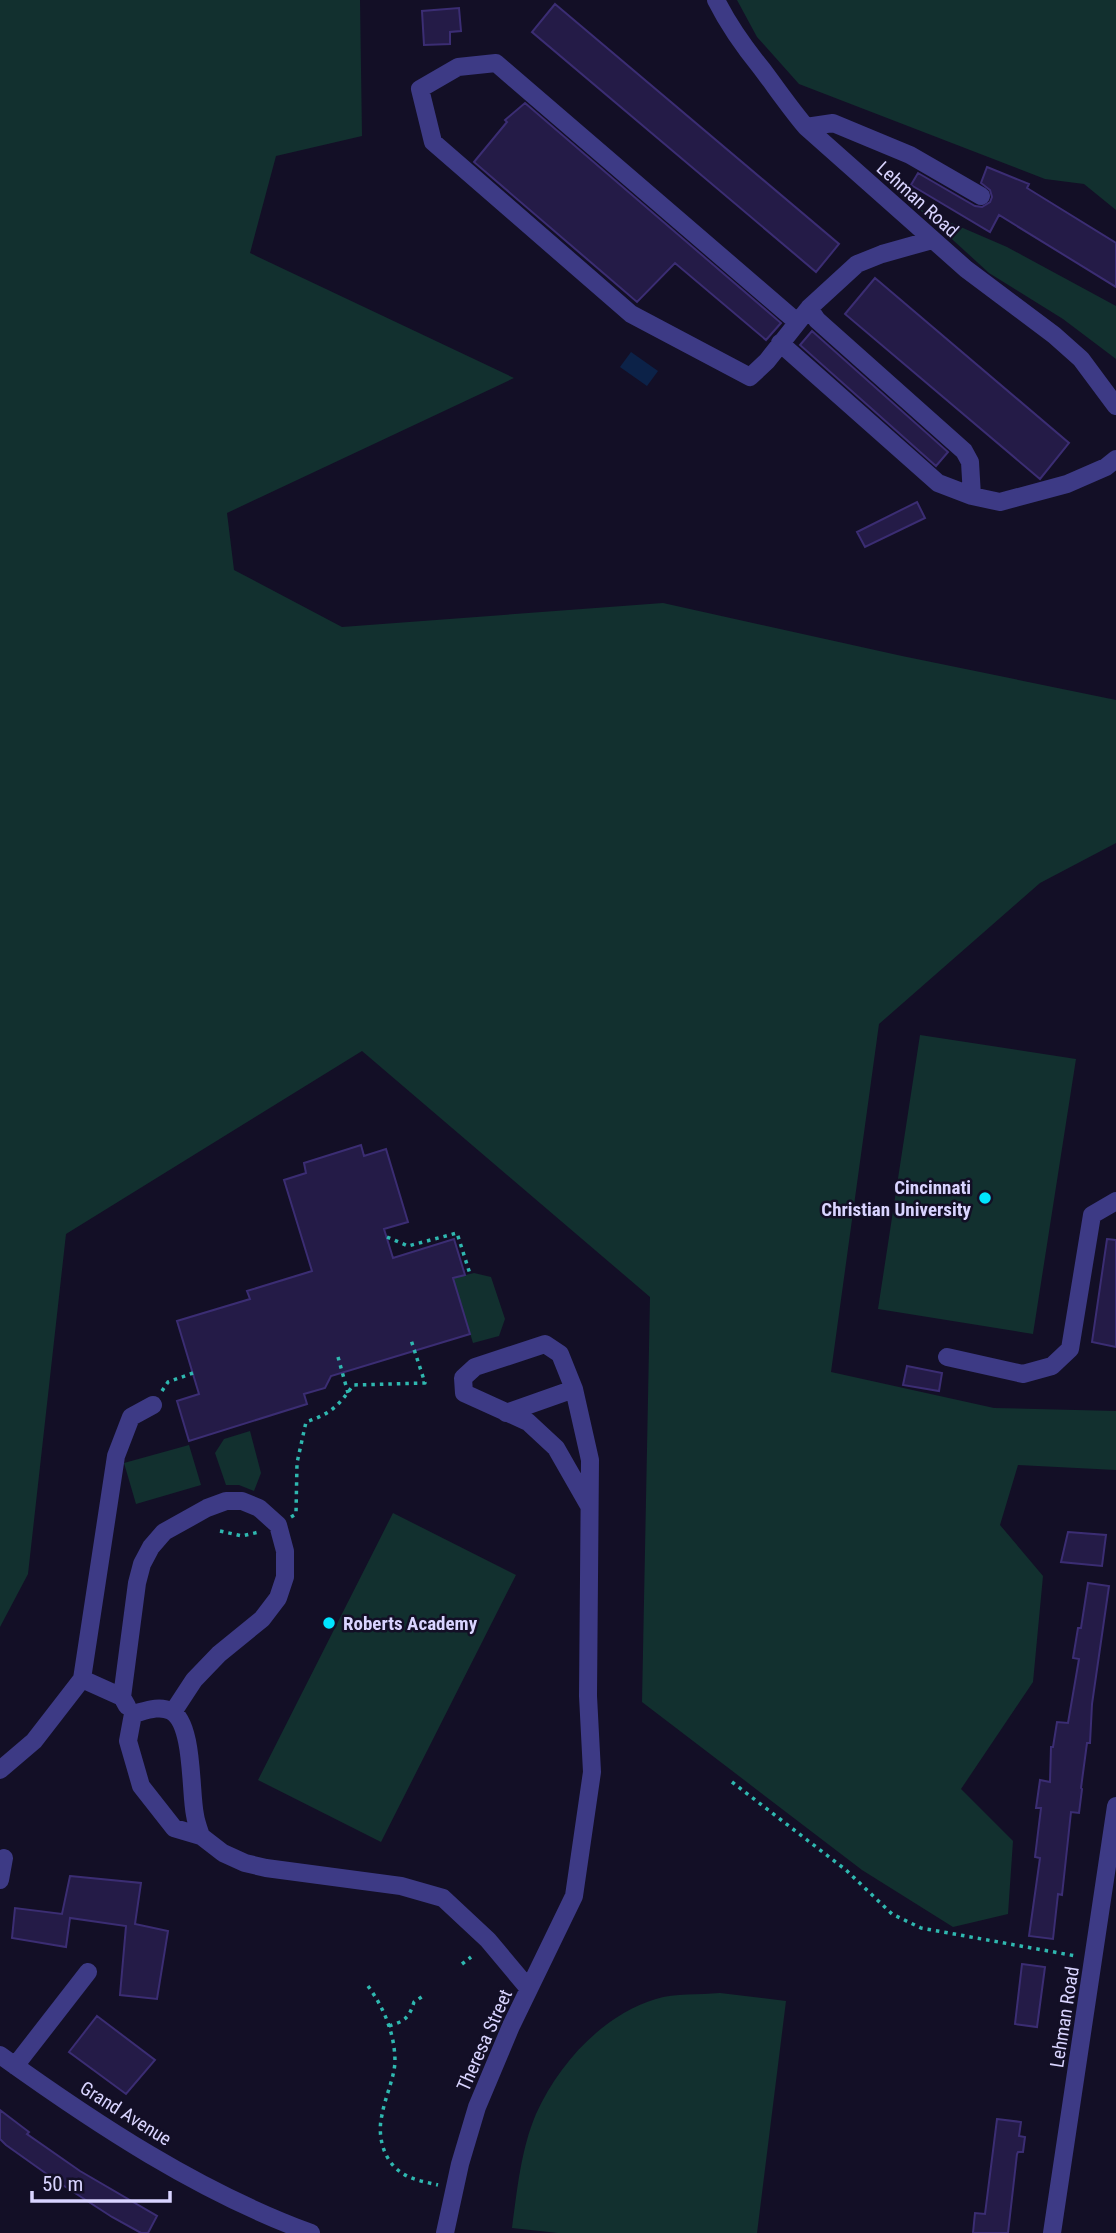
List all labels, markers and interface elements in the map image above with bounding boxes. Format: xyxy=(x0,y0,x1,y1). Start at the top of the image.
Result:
street label: Lehman Road xyxy=(872,157,963,242)
place label: Cincinnati Christian University xyxy=(821,1176,972,1221)
marker: Cincinnati Christian University xyxy=(977,1190,993,1206)
place label: Roberts Academy xyxy=(343,1612,478,1635)
marker: Roberts Academy xyxy=(321,1615,337,1631)
street label: Lehman Road xyxy=(1045,1965,1084,2069)
street label: Theresa Street xyxy=(452,1986,517,2095)
street label: Grand Avenue xyxy=(76,2076,176,2151)
scale bar xyxy=(32,2160,170,2204)
text: 50 m xyxy=(42,2172,83,2196)

